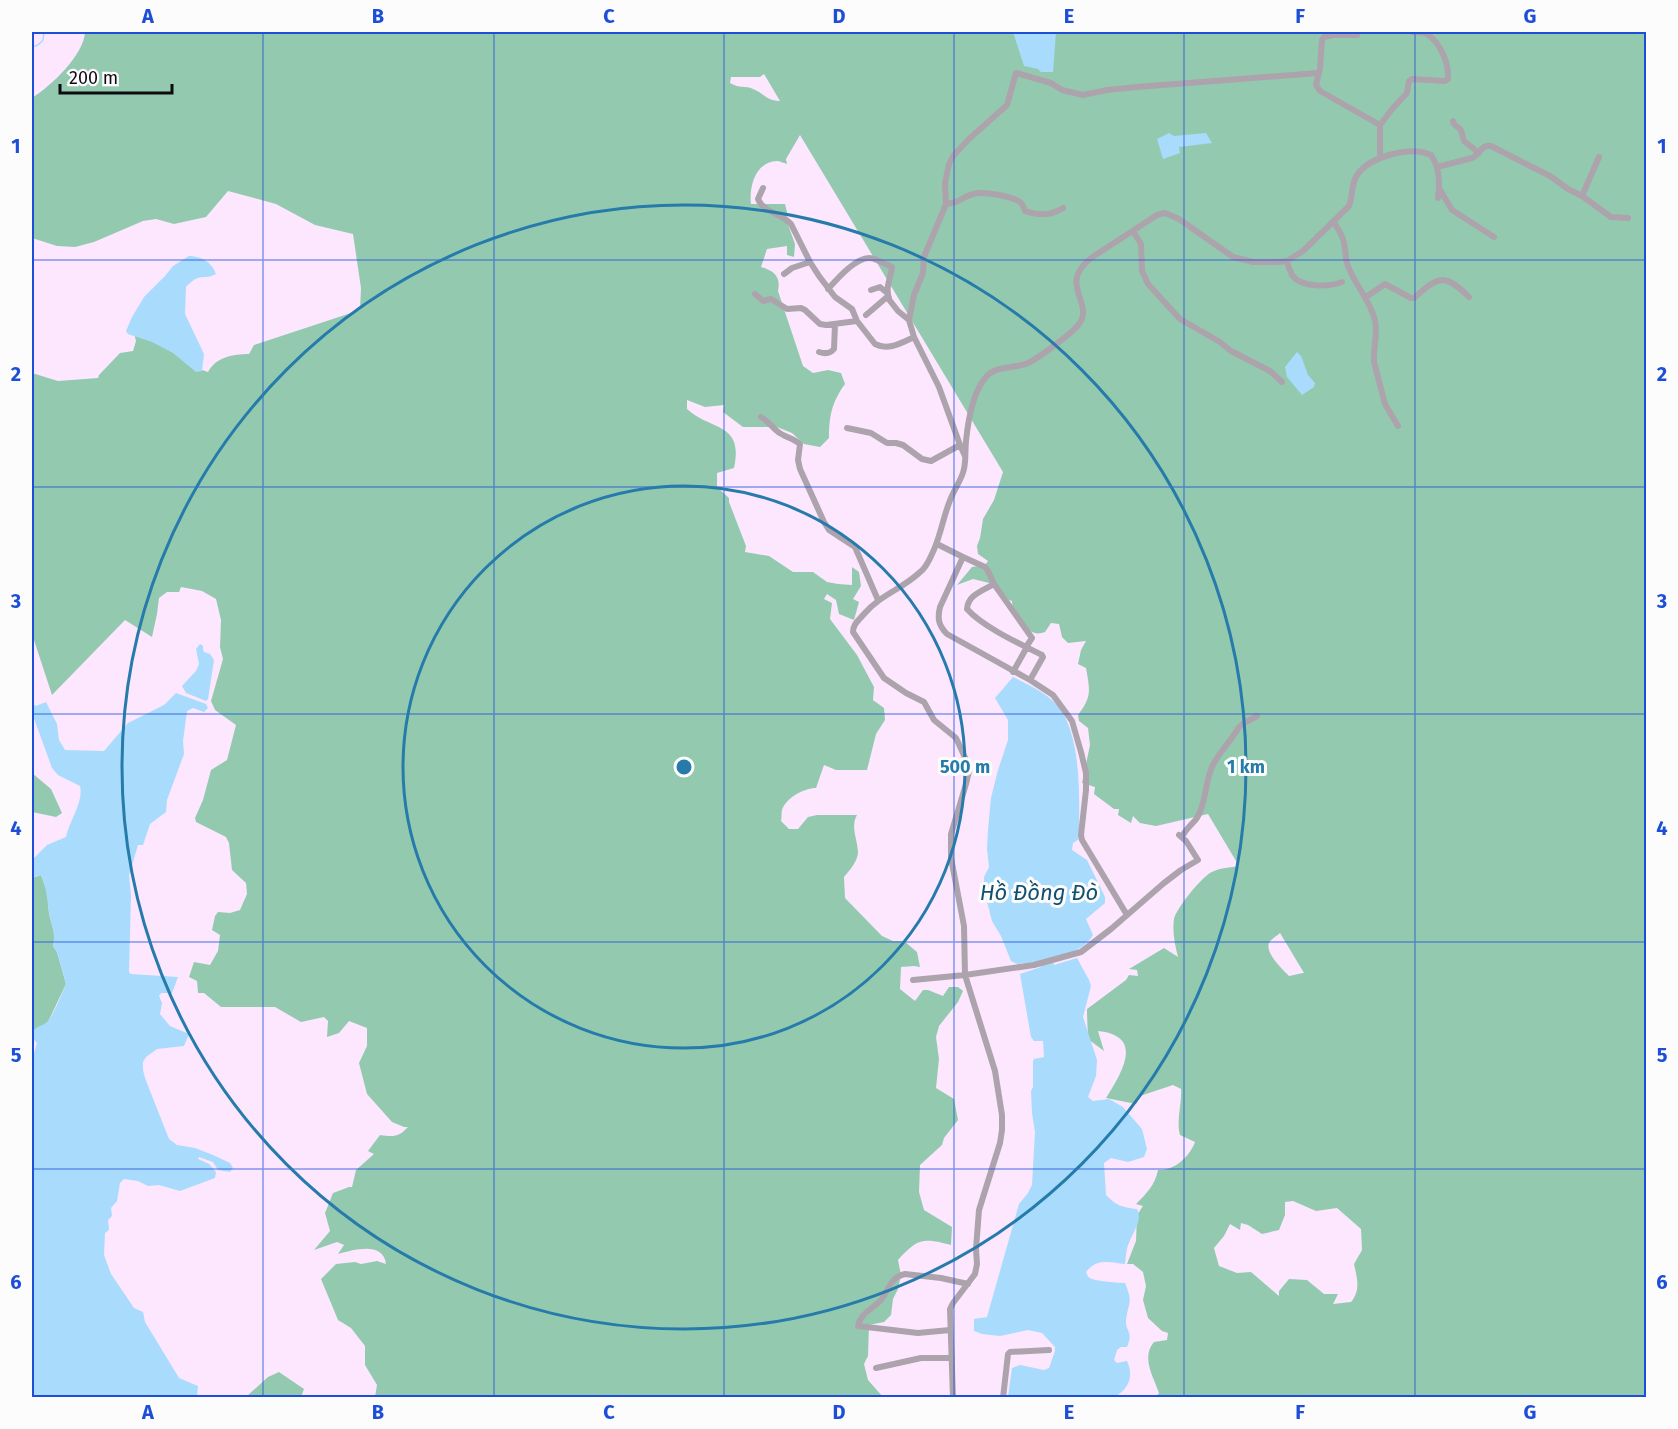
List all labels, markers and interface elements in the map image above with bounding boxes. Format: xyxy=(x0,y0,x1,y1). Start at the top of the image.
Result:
text: A xyxy=(141,4,155,28)
text: B xyxy=(372,4,384,28)
text: C xyxy=(603,4,615,28)
text: D xyxy=(832,4,846,28)
text: E xyxy=(1064,4,1074,28)
text: F xyxy=(1295,4,1305,28)
text: G xyxy=(1524,4,1536,28)
scale bar xyxy=(60,57,172,95)
text: 200 m xyxy=(69,67,118,89)
text: 1 xyxy=(11,134,21,158)
text: 1 xyxy=(1657,134,1667,158)
text: 2 xyxy=(11,362,21,386)
text: 2 xyxy=(1657,362,1667,386)
text: 3 xyxy=(10,589,21,613)
text: 3 xyxy=(1656,589,1667,613)
text: 500 m xyxy=(940,756,990,778)
text: 1 km xyxy=(1227,756,1265,778)
centre of rings xyxy=(674,757,694,777)
text: 4 xyxy=(10,816,22,840)
text: 4 xyxy=(1656,816,1668,840)
water label: Hồ Đồng Đò xyxy=(980,879,1098,906)
text: 5 xyxy=(11,1043,22,1067)
text: 5 xyxy=(1657,1043,1668,1067)
text: 6 xyxy=(10,1270,22,1294)
text: 6 xyxy=(1656,1270,1668,1294)
text: A xyxy=(141,1400,155,1424)
text: B xyxy=(372,1400,384,1424)
text: C xyxy=(603,1400,615,1424)
text: D xyxy=(832,1400,846,1424)
text: E xyxy=(1064,1400,1074,1424)
text: F xyxy=(1295,1400,1305,1424)
text: G xyxy=(1524,1400,1536,1424)

